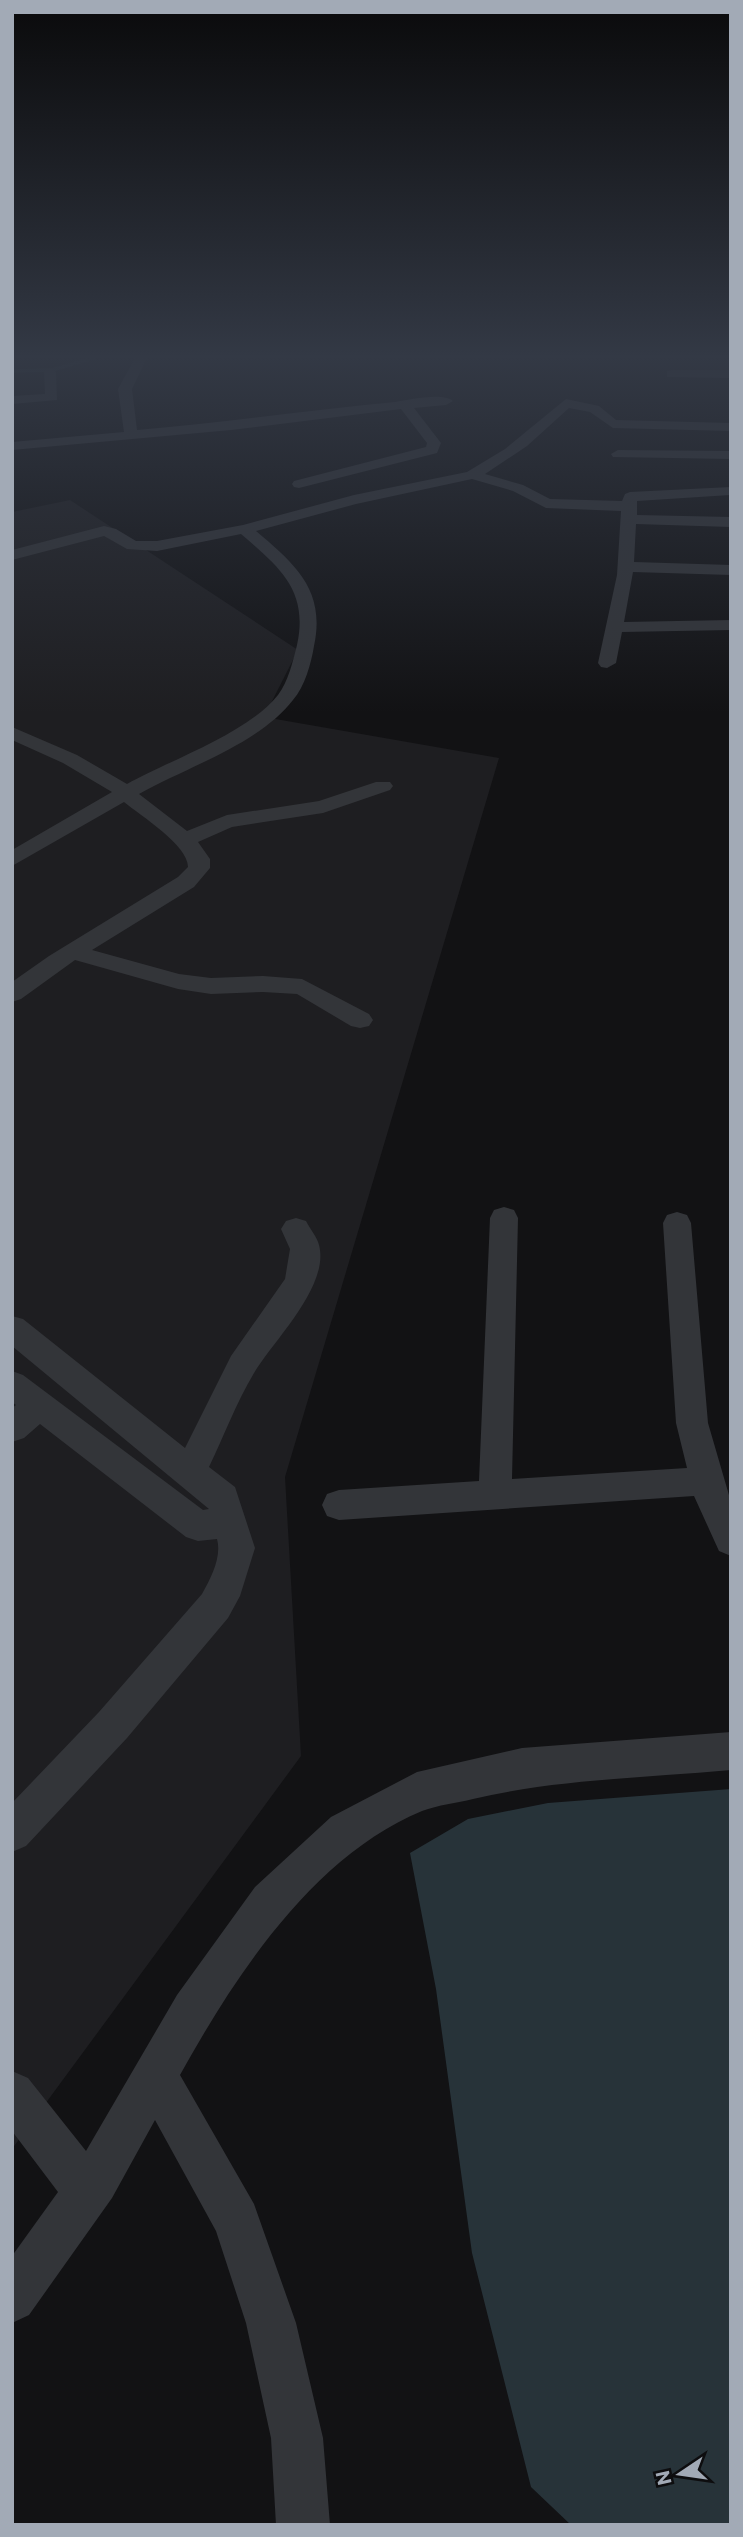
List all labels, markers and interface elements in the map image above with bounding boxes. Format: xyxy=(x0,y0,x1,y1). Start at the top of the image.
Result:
north arrow xyxy=(645,2439,715,2509)
text: N xyxy=(650,2468,676,2487)

